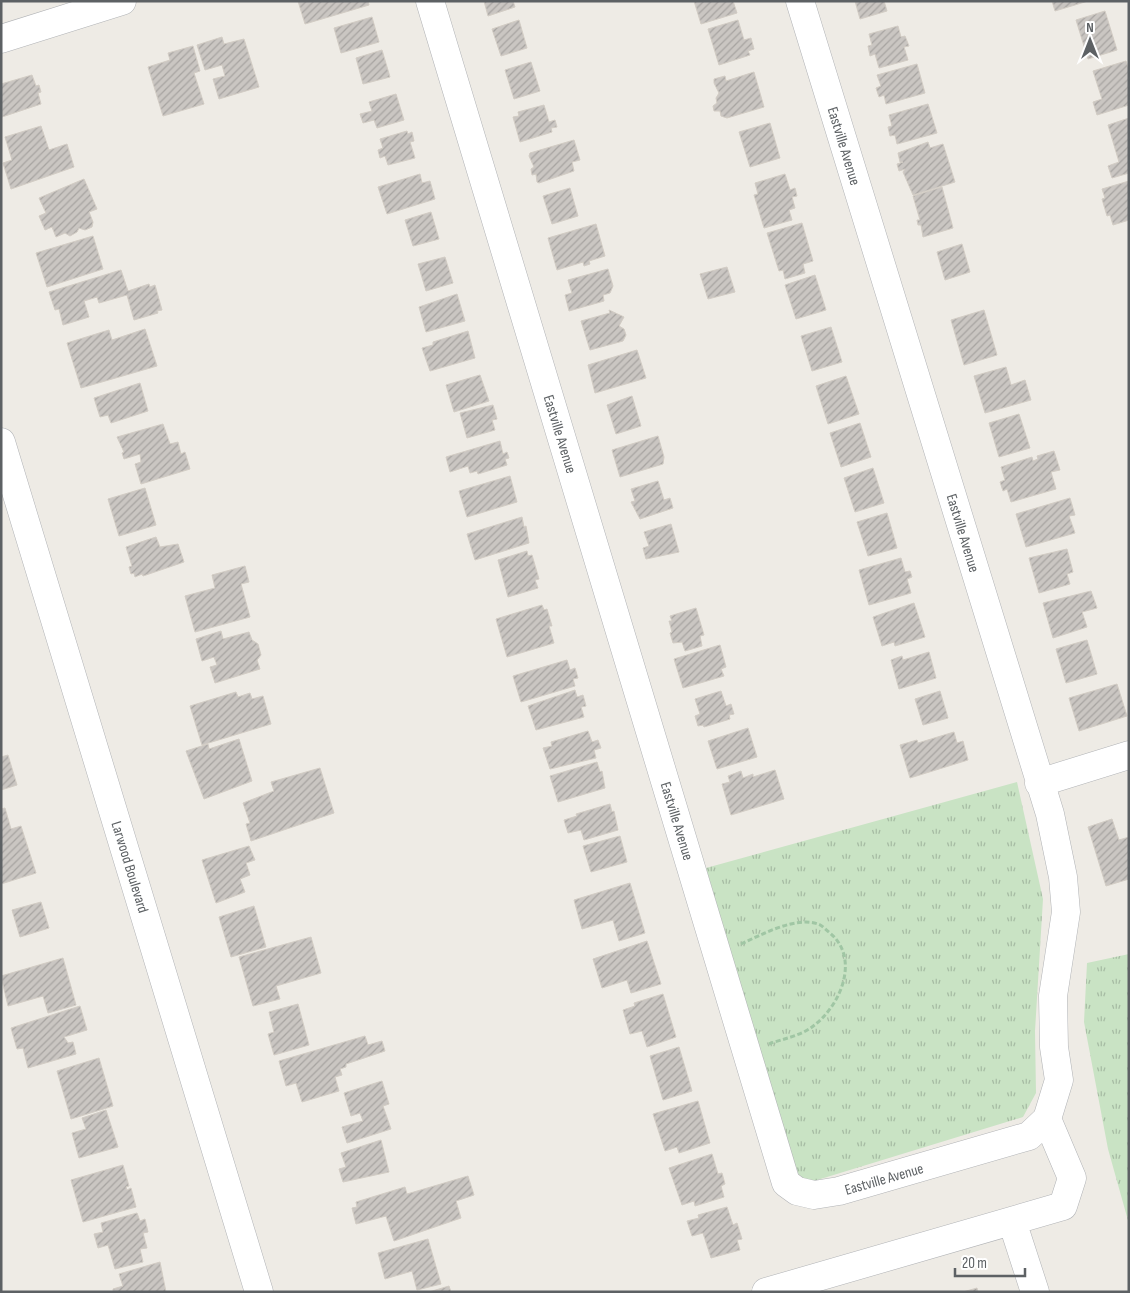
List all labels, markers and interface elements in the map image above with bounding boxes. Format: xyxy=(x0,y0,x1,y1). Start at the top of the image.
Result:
north arrow xyxy=(1065,15,1115,65)
text: N xyxy=(1086,19,1094,36)
street label: Eastville Avenue xyxy=(823,105,864,188)
street label: Eastville Avenue xyxy=(539,393,580,476)
street label: Eastville Avenue xyxy=(942,492,983,575)
street label: Eastville Avenue xyxy=(656,780,697,863)
street label: Larwood Boulevard xyxy=(107,819,152,915)
street label: Eastville Avenue xyxy=(843,1159,926,1200)
scale bar xyxy=(955,1246,1025,1278)
text: 20 m xyxy=(962,1254,987,1273)

